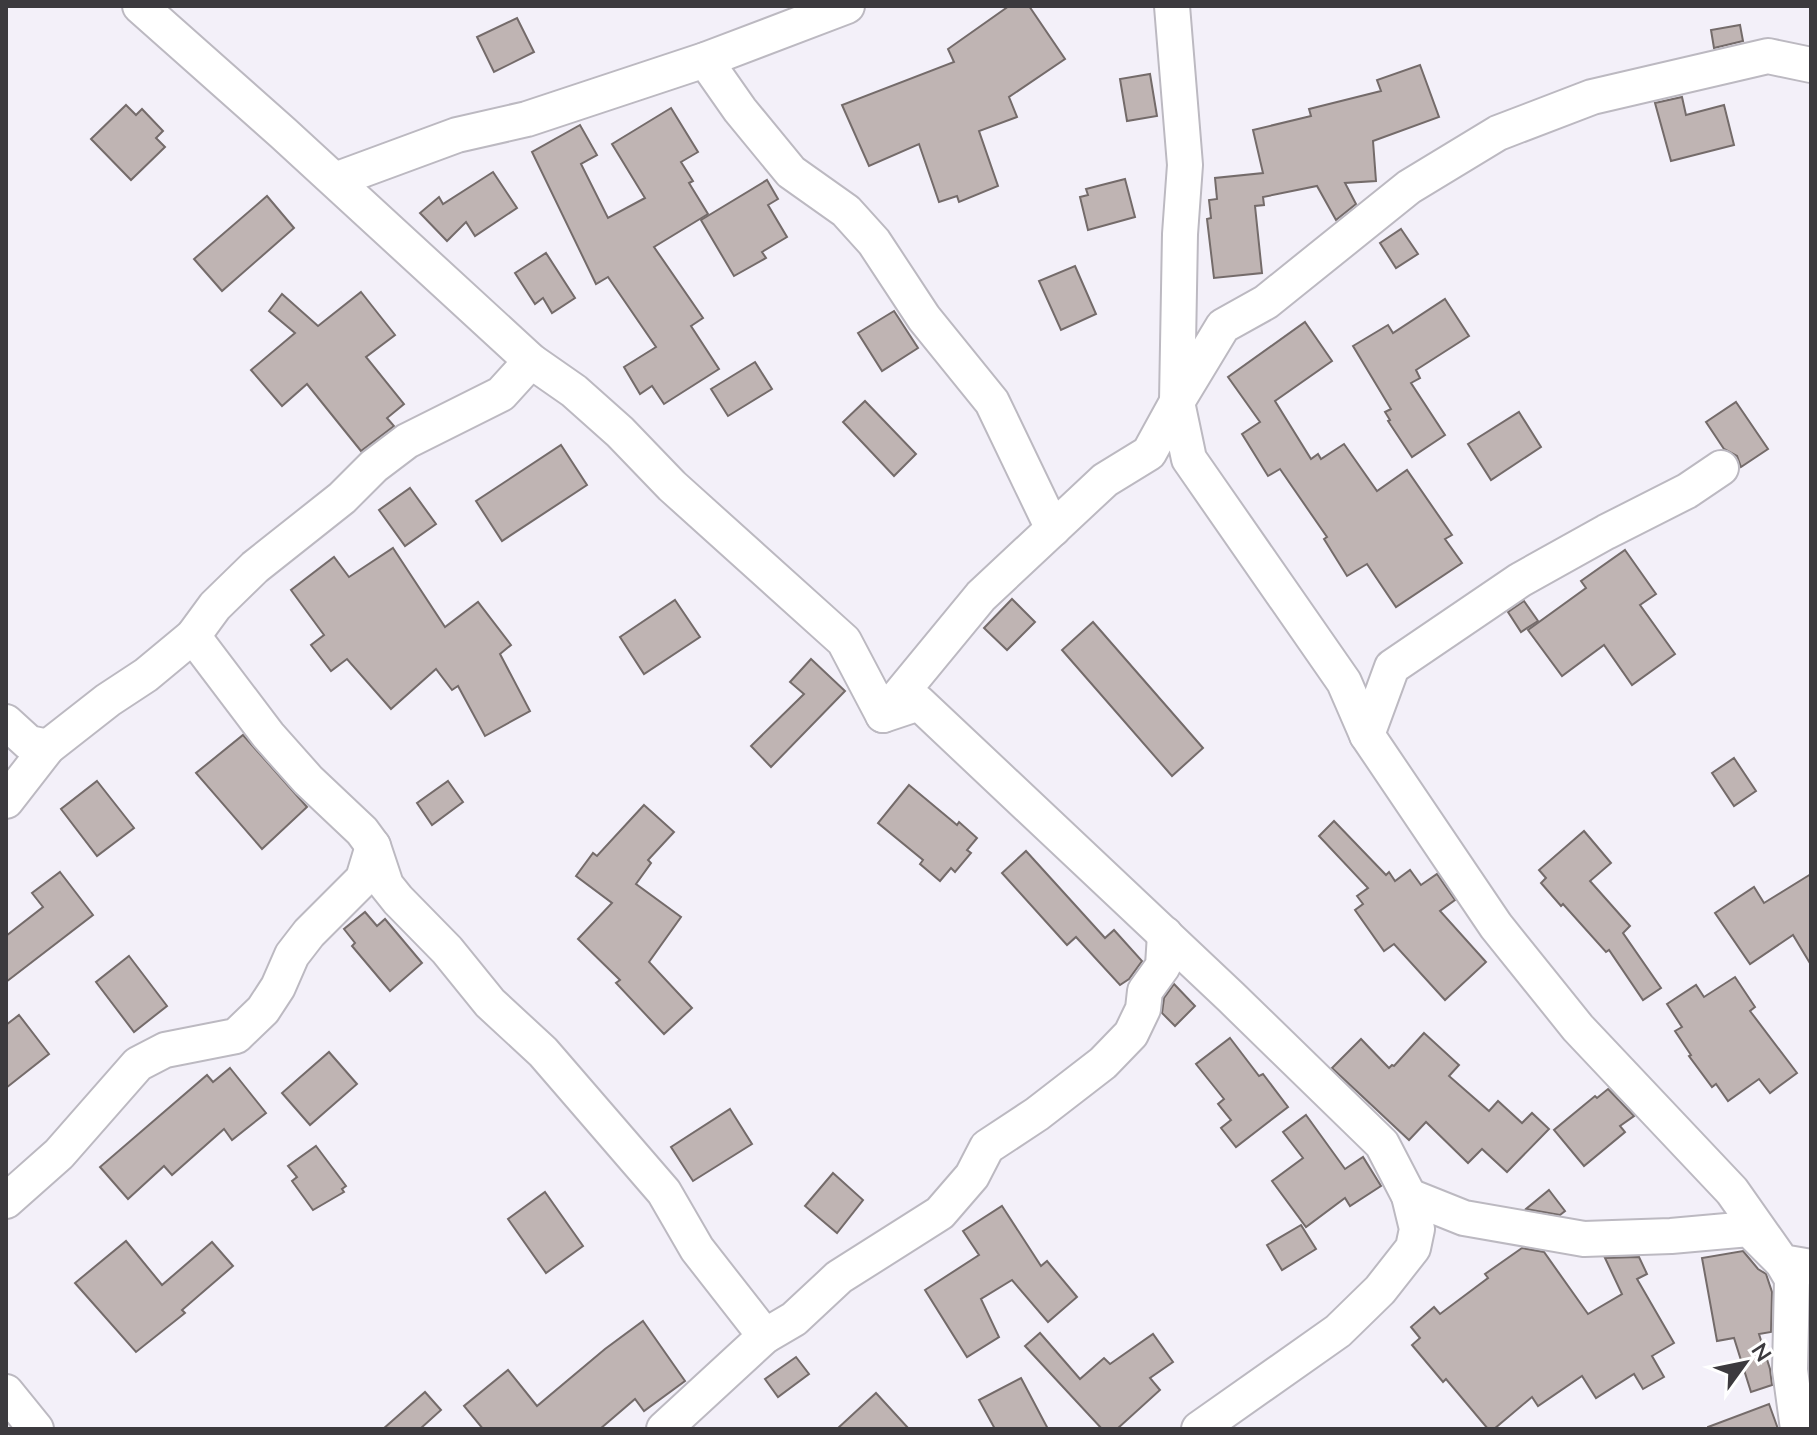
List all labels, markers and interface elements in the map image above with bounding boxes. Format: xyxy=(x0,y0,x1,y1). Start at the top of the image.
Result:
north arrow xyxy=(1705,1323,1785,1403)
text: N xyxy=(1746,1338,1778,1367)

